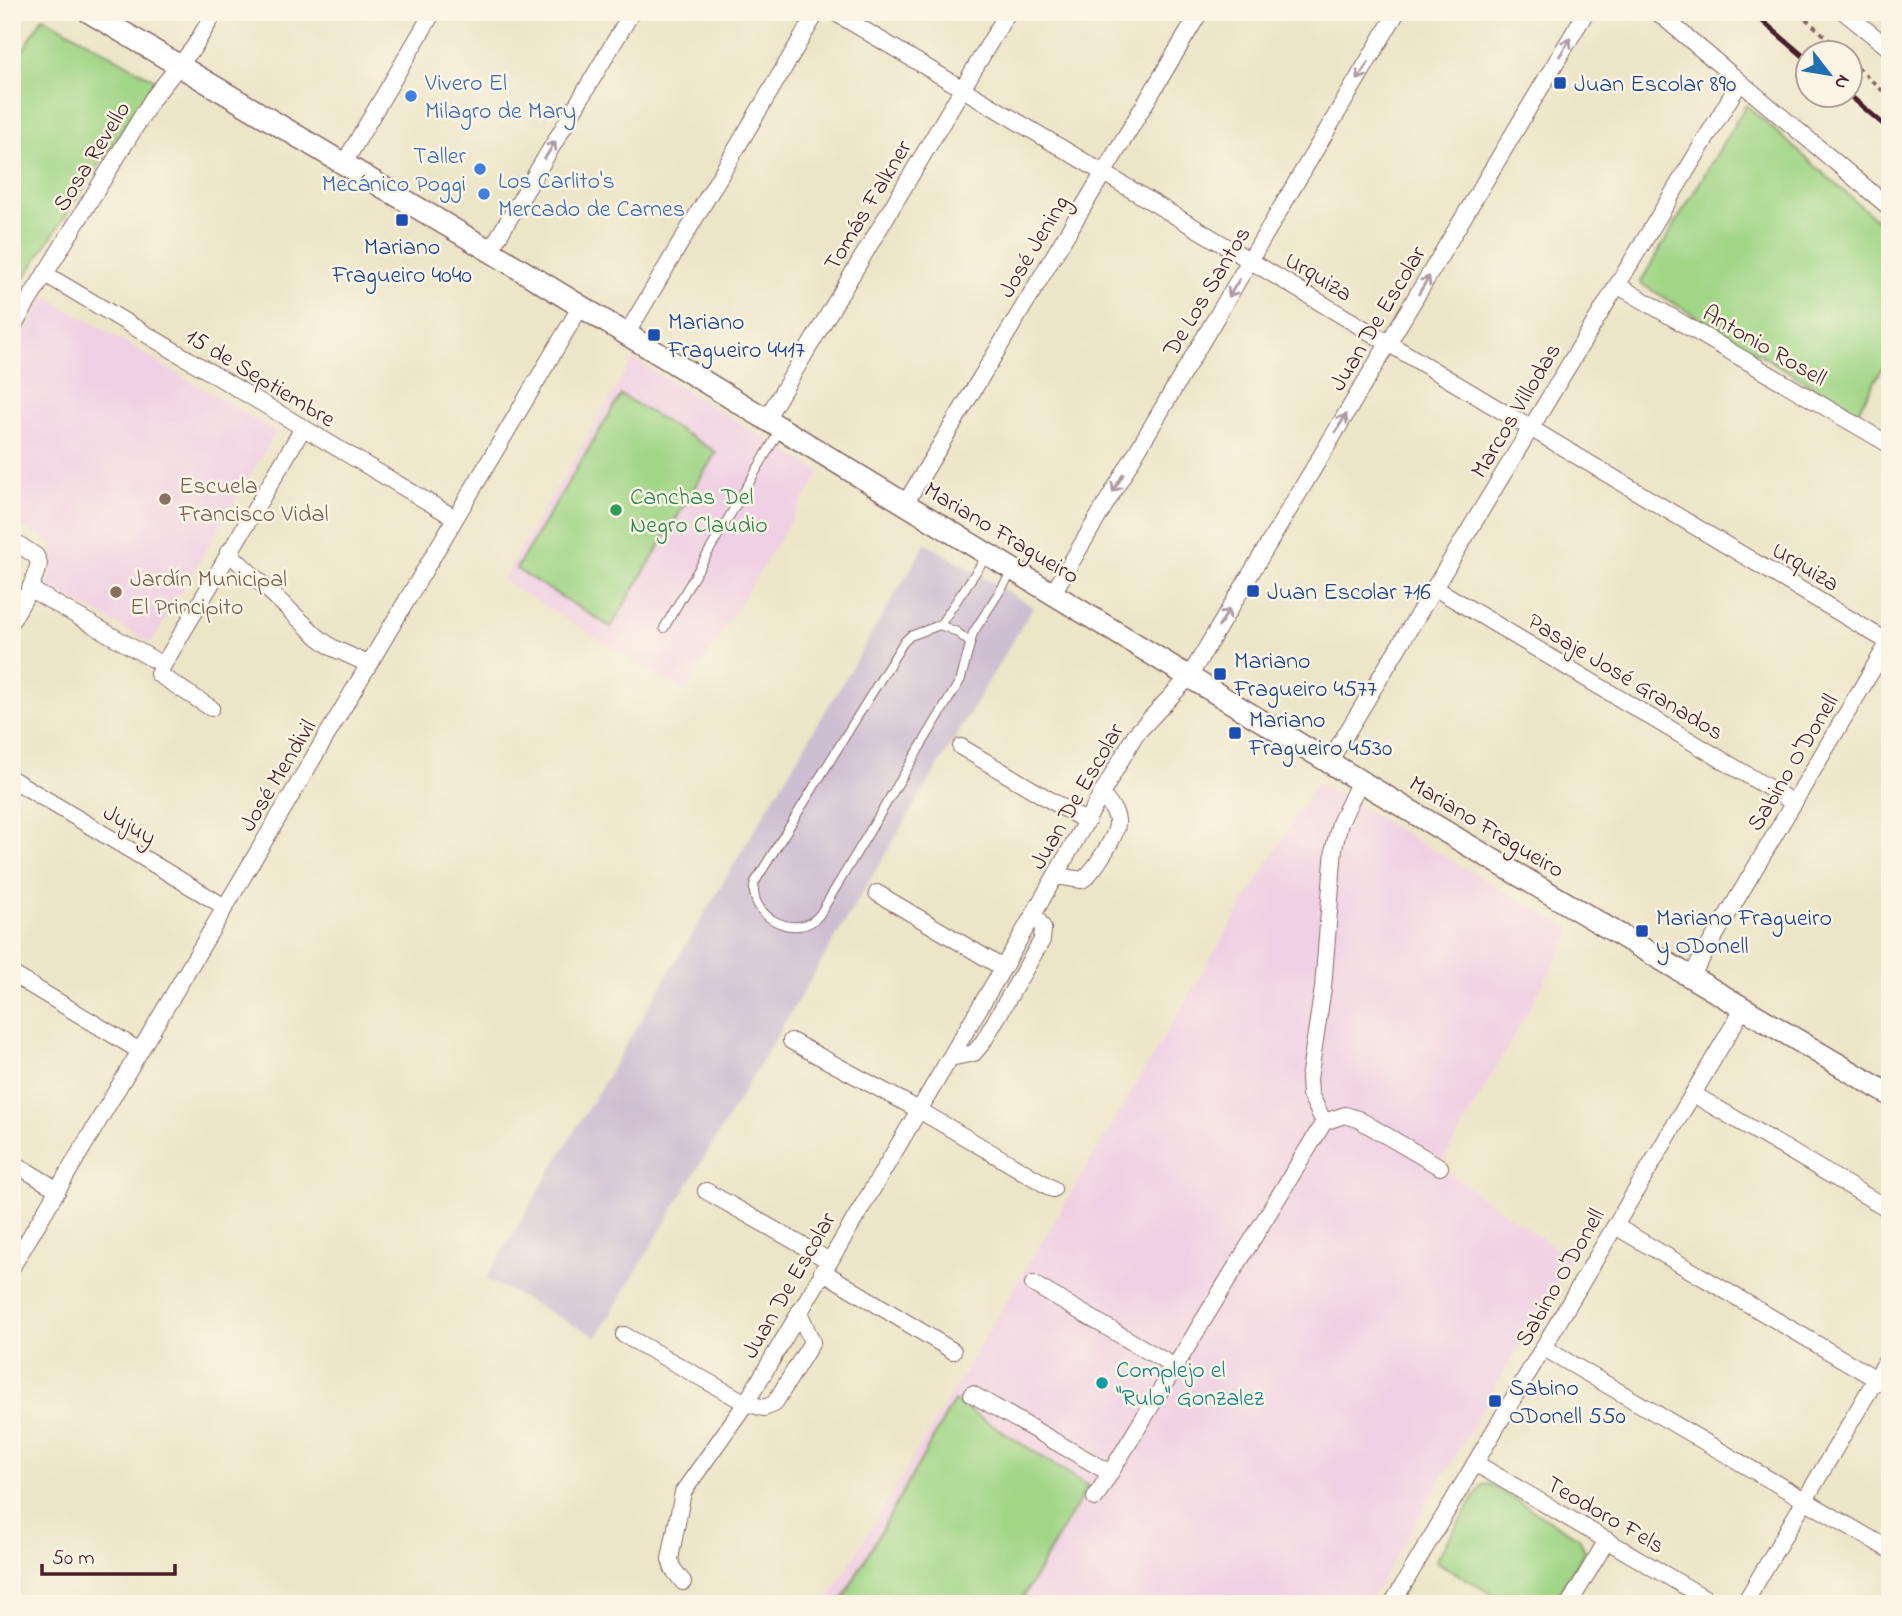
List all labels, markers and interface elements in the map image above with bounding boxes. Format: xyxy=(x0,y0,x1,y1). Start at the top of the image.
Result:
one-way arrow xyxy=(1558,38,1572,58)
north arrow xyxy=(1794,38,1864,108)
one-way arrow xyxy=(1355,61,1369,81)
place label: Vivero El Milagro de Mary xyxy=(424,67,576,131)
place label: Juan Escolar 890 xyxy=(1574,68,1736,103)
text: N xyxy=(1826,69,1856,94)
marker: Juan Escolar 890 xyxy=(1552,75,1568,91)
marker: Vivero El Milagro de Mary xyxy=(403,88,419,104)
street label: Sosa Revello xyxy=(45,95,141,219)
street label: Tomás Falkner xyxy=(816,134,922,278)
place label: Taller Mecánico Poggi xyxy=(322,140,467,203)
one-way arrow xyxy=(543,141,557,161)
marker: Taller Mecánico Poggi xyxy=(472,161,488,177)
place label: Los Carlito's Mercado de Carnes xyxy=(498,165,685,228)
marker: Los Carlito's Mercado de Carnes xyxy=(476,186,492,202)
street label: José Jening xyxy=(991,189,1080,305)
marker: Mariano Fragueiro 4040 xyxy=(394,212,410,228)
street label: De Los Santos xyxy=(1155,220,1261,365)
place label: Mariano Fragueiro 4040 xyxy=(331,231,472,294)
street label: Juan De Escolar xyxy=(1322,239,1437,399)
street label: Urquiza xyxy=(1277,244,1358,312)
one-way arrow xyxy=(1417,275,1431,295)
one-way arrow xyxy=(1227,277,1241,297)
street label: Antonio Rosell xyxy=(1695,297,1833,397)
place label: Mariano Fragueiro 4417 xyxy=(667,306,805,369)
street label: 15 de Septiembre xyxy=(178,321,342,438)
marker: Mariano Fragueiro 4417 xyxy=(646,327,662,343)
street label: Marcos Villodas xyxy=(1463,337,1571,486)
one-way arrow xyxy=(1334,414,1348,434)
place label: Escuela Francisco Vidal xyxy=(178,470,328,533)
one-way arrow xyxy=(1111,473,1125,493)
street label: Mariano Fragueiro xyxy=(916,474,1085,594)
place label: Canchas Del Negro Claudio xyxy=(630,481,768,544)
marker: Escuela Francisco Vidal xyxy=(157,491,173,507)
marker: Canchas Del Negro Claudio xyxy=(608,502,624,518)
street label: Urquiza xyxy=(1764,534,1845,602)
place label: Jardín Municipal El Principito xyxy=(130,563,287,626)
place label: Juan Escolar 716 xyxy=(1267,576,1431,611)
marker: Juan Escolar 716 xyxy=(1245,583,1261,599)
marker: Jardín Municipal El Principito xyxy=(108,584,124,600)
street label: Pasaje José Granados xyxy=(1520,606,1730,751)
one-way arrow xyxy=(1218,609,1232,629)
place label: Mariano Fragueiro 4577 xyxy=(1233,645,1377,708)
marker: Mariano Fragueiro 4577 xyxy=(1212,666,1228,682)
street label: Sabino O'Donell xyxy=(1739,688,1849,839)
place label: Mariano Fragueiro 4530 xyxy=(1248,704,1392,767)
street label: José Mendivil xyxy=(232,713,327,839)
street label: Juan De Escolar xyxy=(1022,717,1135,877)
marker: Mariano Fragueiro 4530 xyxy=(1227,725,1243,741)
street label: Mariano Fragueiro xyxy=(1401,768,1570,888)
street label: Jujuy xyxy=(95,796,162,857)
place label: Mariano Fragueiro y ODonell xyxy=(1656,902,1832,966)
marker: Mariano Fragueiro y ODonell xyxy=(1634,923,1650,939)
street label: Sabino O'Donell xyxy=(1507,1203,1615,1354)
street label: Juan De Escolar xyxy=(734,1206,847,1366)
place label: Complejo el "Rulo" Gonzalez xyxy=(1116,1354,1265,1417)
place label: Sabino ODonell 550 xyxy=(1509,1372,1626,1435)
marker: Complejo el "Rulo" Gonzalez xyxy=(1094,1375,1110,1391)
marker: Sabino ODonell 550 xyxy=(1487,1393,1503,1409)
street label: Teodoro Fels xyxy=(1539,1468,1670,1564)
scale bar xyxy=(42,1532,175,1576)
text: 50 m xyxy=(52,1544,95,1574)

